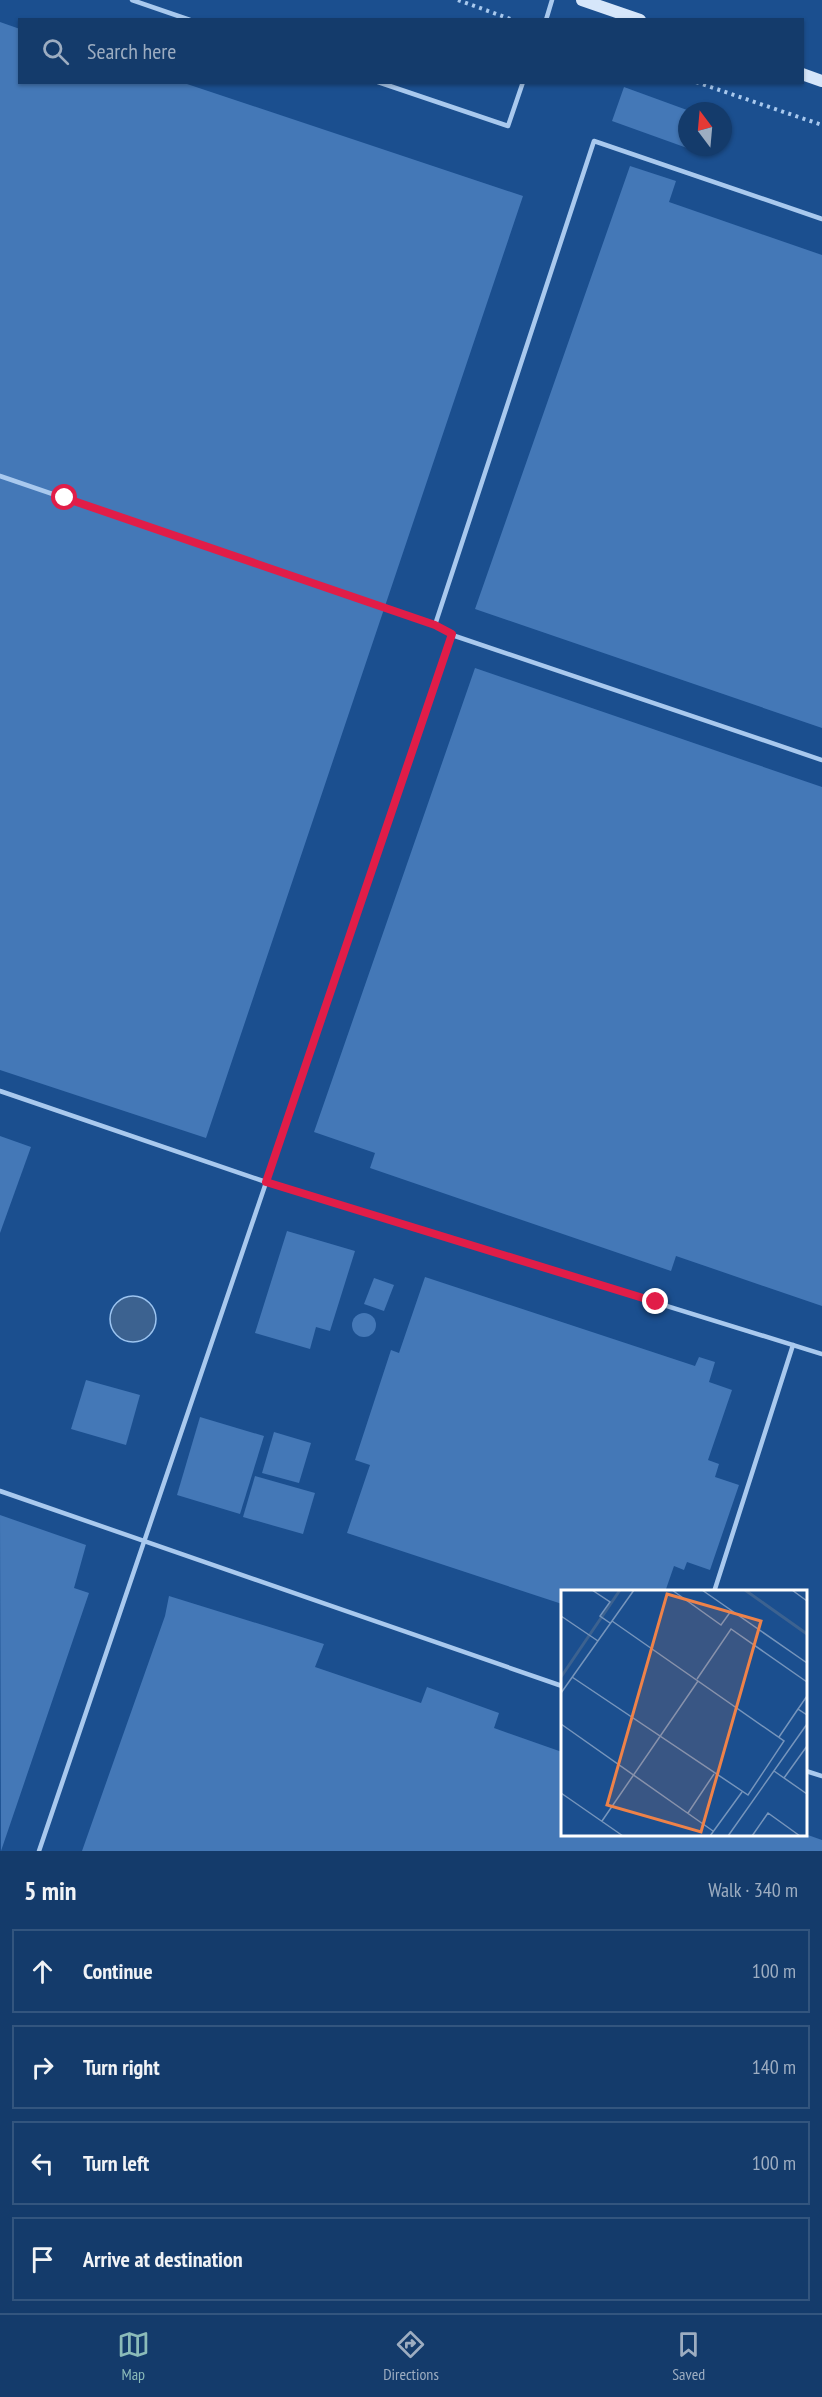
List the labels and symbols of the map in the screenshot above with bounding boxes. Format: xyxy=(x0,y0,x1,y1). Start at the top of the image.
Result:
north arrow xyxy=(678,102,732,156)
route start xyxy=(51,484,77,510)
route end xyxy=(642,1288,668,1314)
inset map xyxy=(561,1590,807,1836)

